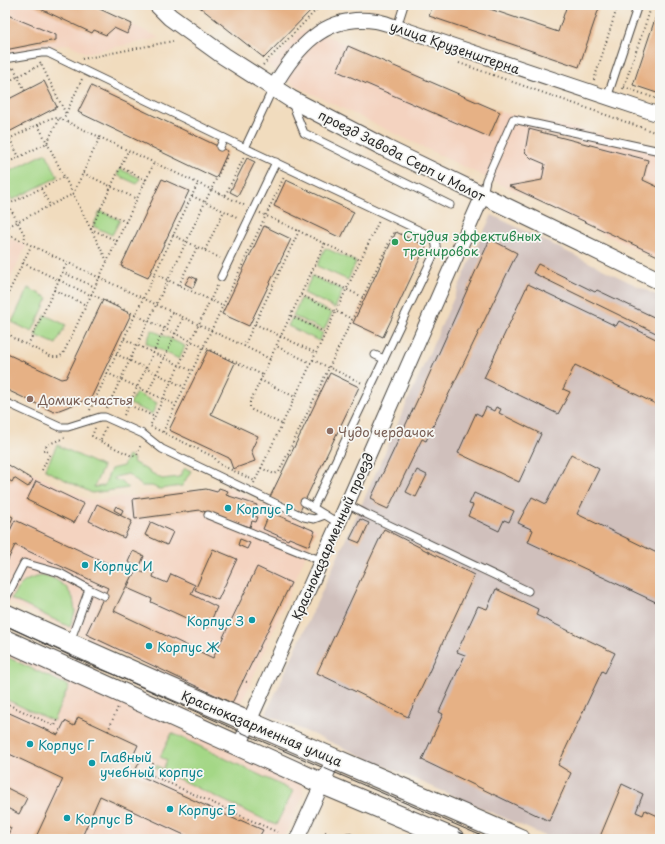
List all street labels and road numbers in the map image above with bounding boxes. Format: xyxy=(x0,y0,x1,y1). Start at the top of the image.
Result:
street label: улица Крузенштерна xyxy=(388,16,523,78)
street label: проезд Завода Серп и Молот xyxy=(315,105,489,206)
street label: Красноказарменный проезд xyxy=(286,449,378,623)
street label: Красноказарменная улица xyxy=(179,685,346,771)

